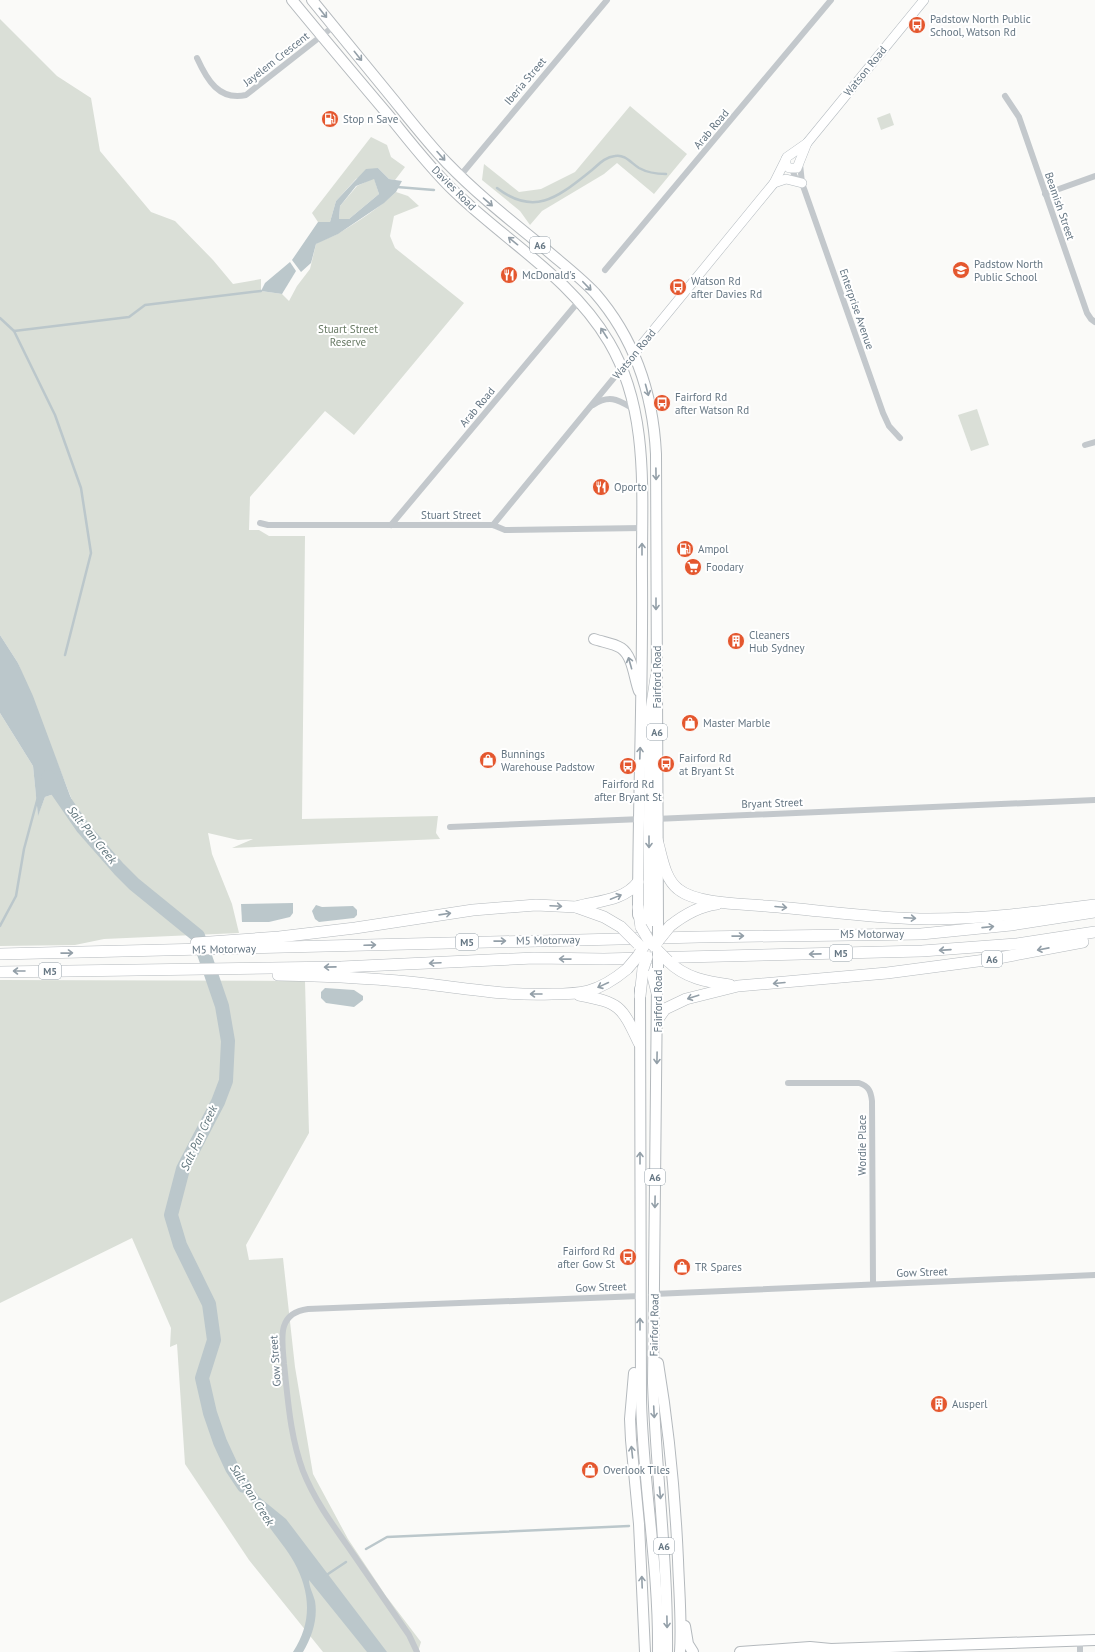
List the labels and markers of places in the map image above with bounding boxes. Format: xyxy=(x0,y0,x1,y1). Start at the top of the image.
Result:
place label: Padstow North Public School, Watson Rd xyxy=(930,12,1031,39)
bus stop icon: Padstow North Public School, Watson Rd xyxy=(907,15,927,35)
fuel station icon: Stop n Save xyxy=(320,109,340,129)
place label: Stop n Save xyxy=(343,112,399,126)
place label: Padstow North Public School xyxy=(974,257,1043,284)
school or university icon: Padstow North Public School xyxy=(951,260,971,280)
restaurant icon: McDonald's xyxy=(499,265,519,285)
place label: McDonald's xyxy=(522,268,576,282)
place label: Watson Rd after Davies Rd xyxy=(691,274,762,301)
bus stop icon: Watson Rd after Davies Rd xyxy=(668,277,688,297)
place label: Fairford Rd after Watson Rd xyxy=(675,390,749,417)
bus stop icon: Fairford Rd after Watson Rd xyxy=(652,393,672,413)
restaurant icon: Oporto xyxy=(591,477,611,497)
place label: Oporto xyxy=(614,480,647,494)
fuel station icon: Ampol xyxy=(675,539,695,559)
place label: Ampol xyxy=(698,542,729,556)
supermarket icon: Foodary xyxy=(683,557,703,577)
place label: Foodary xyxy=(706,560,745,574)
place label: Cleaners Hub Sydney xyxy=(749,628,805,655)
building icon: Cleaners Hub Sydney xyxy=(726,631,746,651)
shop icon: Master Marble xyxy=(680,713,700,733)
place label: Master Marble xyxy=(703,716,771,730)
place label: Bunnings Warehouse Padstow xyxy=(501,747,595,774)
shop icon: Bunnings Warehouse Padstow xyxy=(478,750,498,770)
place label: Fairford Rd at Bryant St xyxy=(679,751,734,778)
bus stop icon: Fairford Rd at Bryant St xyxy=(656,754,676,774)
bus stop icon: Fairford Rd after Bryant St xyxy=(618,756,638,776)
place label: Fairford Rd after Bryant St xyxy=(594,777,662,804)
place label: Fairford Rd after Gow St xyxy=(558,1244,615,1271)
bus stop icon: Fairford Rd after Gow St xyxy=(618,1247,638,1267)
shop icon: TR Spares xyxy=(672,1257,692,1277)
place label: TR Spares xyxy=(695,1260,742,1274)
building icon: Ausperl xyxy=(929,1394,949,1414)
place label: Ausperl xyxy=(952,1397,988,1411)
shop icon: Overlook Tiles xyxy=(580,1460,600,1480)
place label: Overlook Tiles xyxy=(603,1463,670,1477)

